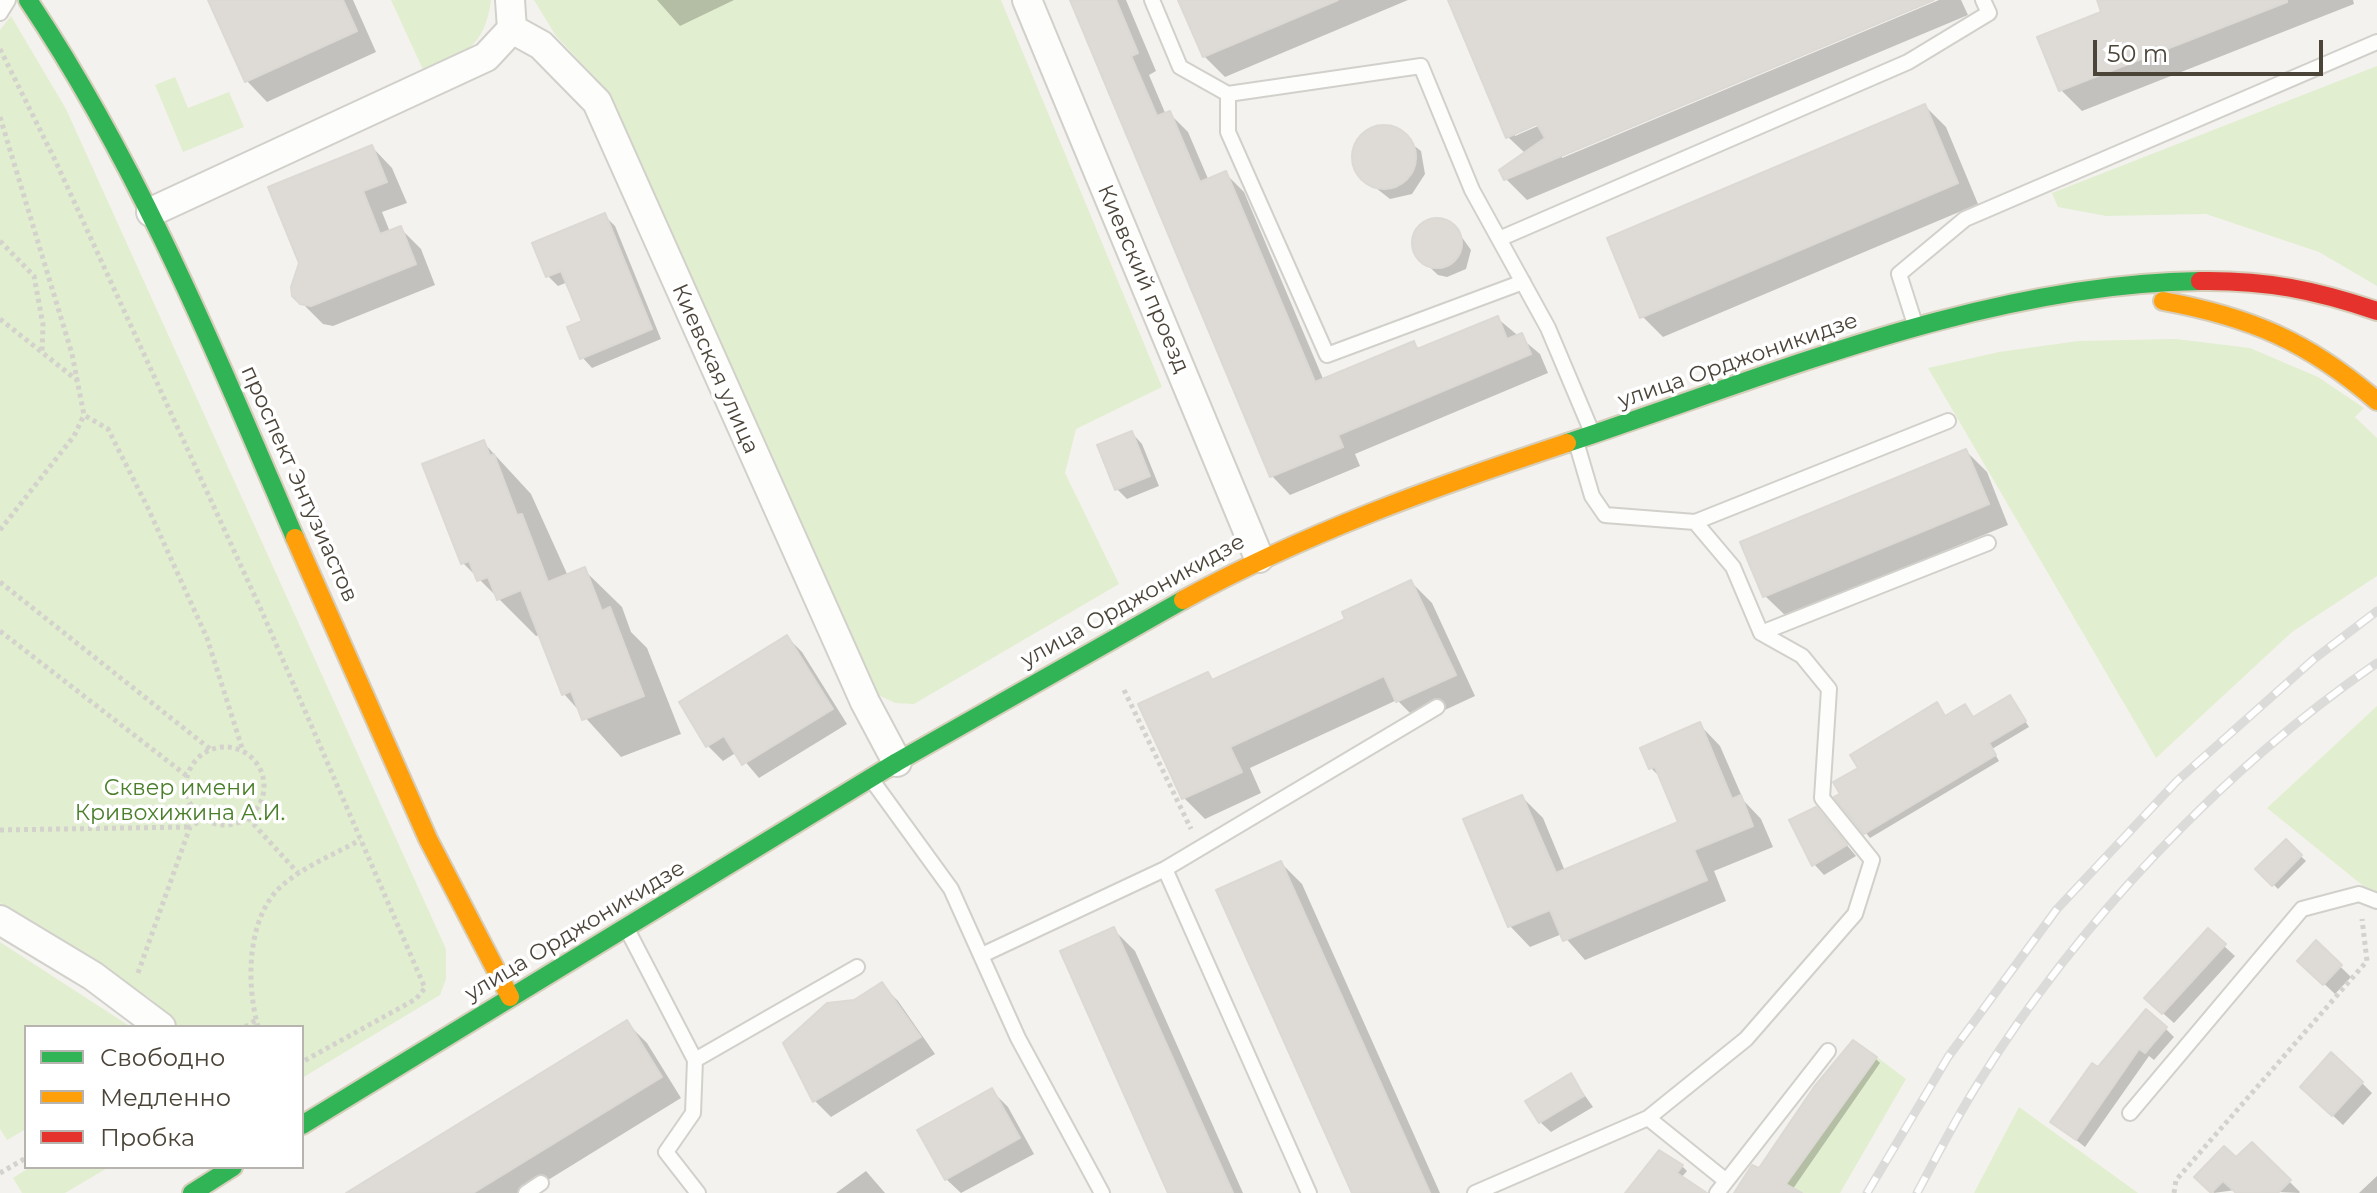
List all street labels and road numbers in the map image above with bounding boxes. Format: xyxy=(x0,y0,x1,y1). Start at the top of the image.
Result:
street label: Киевский проезд xyxy=(1091,181,1195,377)
street label: Киевская улица xyxy=(666,280,764,458)
street label: улица Орджоникидзе xyxy=(1615,308,1861,414)
street label: проспект Энтузиастов xyxy=(235,362,363,606)
street label: улица Орджоникидзе xyxy=(1016,528,1250,674)
street label: улица Орджоникидзе xyxy=(460,855,690,1007)

